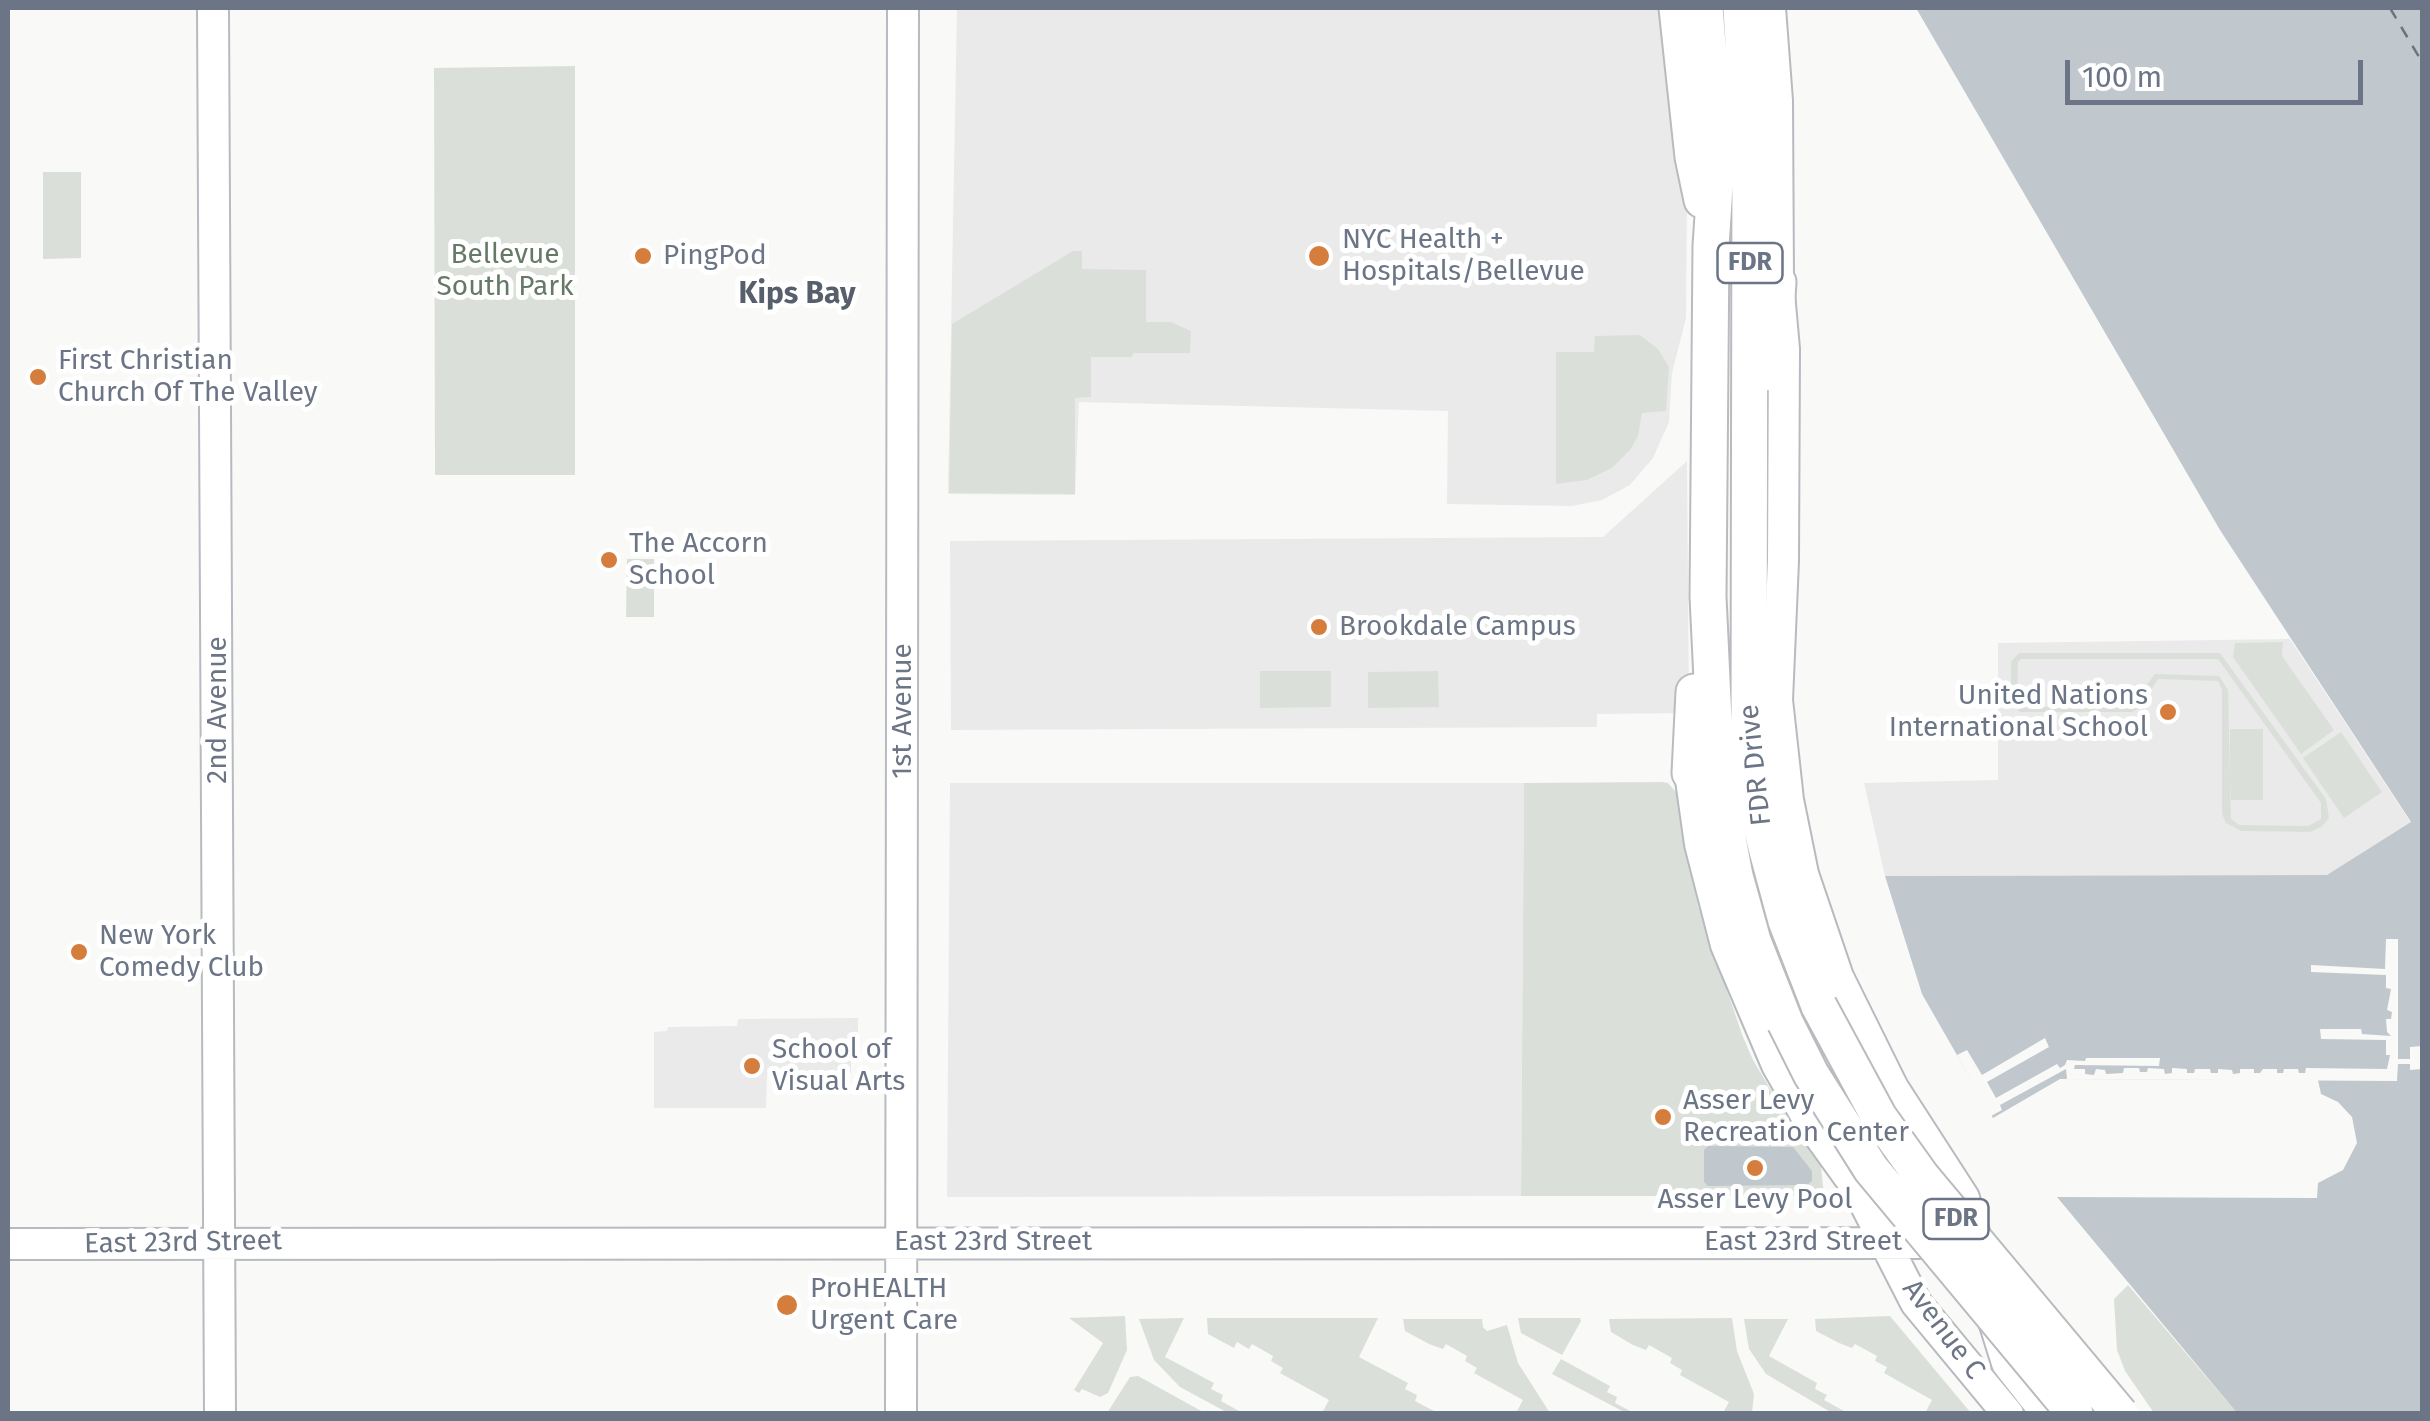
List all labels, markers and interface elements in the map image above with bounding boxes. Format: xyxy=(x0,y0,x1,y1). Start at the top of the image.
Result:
scale bar xyxy=(2070,40,2368,102)
text: 100 m xyxy=(2082,59,2162,95)
place label: NYC Health + Hospitals/Bellevue xyxy=(1342,223,1585,289)
park label: Bellevue South Park xyxy=(437,238,573,304)
place label: PingPod xyxy=(663,239,767,273)
marker: NYC Health + Hospitals/Bellevue xyxy=(1306,243,1332,269)
road number: FDR xyxy=(1718,243,1782,283)
marker: PingPod xyxy=(632,245,654,267)
district label: Kips Bay xyxy=(739,277,855,313)
place label: First Christian Church Of The Valley xyxy=(58,344,318,410)
marker: First Christian Church Of The Valley xyxy=(27,366,49,388)
place label: The Accorn School xyxy=(629,527,768,593)
marker: The Accorn School xyxy=(598,549,620,571)
place label: Brookdale Campus xyxy=(1339,610,1576,644)
marker: Brookdale Campus xyxy=(1308,616,1330,638)
street label: 2nd Avenue xyxy=(201,636,235,784)
street label: 1st Avenue xyxy=(886,643,920,779)
place label: United Nations International School xyxy=(1889,679,2148,745)
marker: United Nations International School xyxy=(2157,701,2179,723)
street label: FDR Drive xyxy=(1733,703,1779,827)
place label: New York Comedy Club xyxy=(99,919,264,985)
marker: New York Comedy Club xyxy=(68,941,90,963)
place label: School of Visual Arts xyxy=(772,1033,905,1099)
marker: School of Visual Arts xyxy=(741,1055,763,1077)
place label: Asser Levy Recreation Center xyxy=(1683,1084,1909,1150)
marker: Asser Levy Recreation Center xyxy=(1652,1106,1674,1128)
marker: Asser Levy Pool xyxy=(1744,1157,1766,1179)
place label: Asser Levy Pool xyxy=(1657,1183,1853,1217)
road number: FDR xyxy=(1924,1199,1988,1239)
street label: East 23rd Street xyxy=(84,1224,282,1262)
street label: East 23rd Street xyxy=(894,1225,1092,1259)
street label: East 23rd Street xyxy=(1704,1225,1902,1259)
place label: ProHEALTH Urgent Care xyxy=(810,1272,958,1338)
street label: Avenue C xyxy=(1895,1274,1991,1386)
marker: ProHEALTH Urgent Care xyxy=(774,1292,800,1318)

